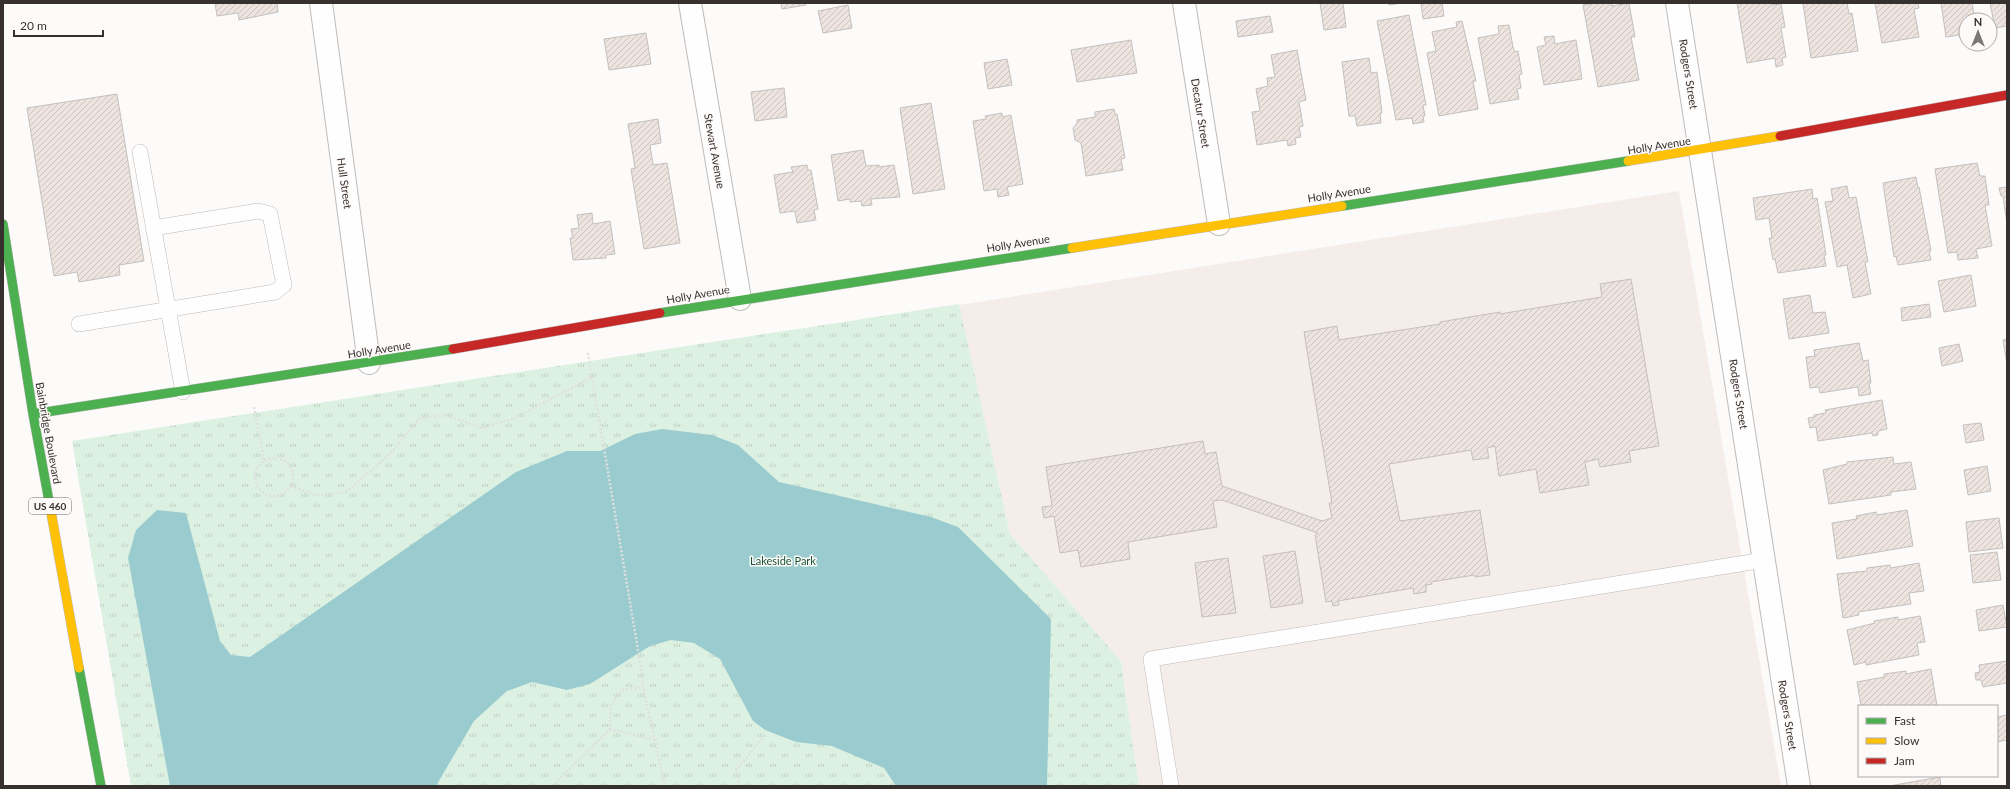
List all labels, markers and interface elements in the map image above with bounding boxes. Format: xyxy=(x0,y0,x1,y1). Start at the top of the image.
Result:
scale bar xyxy=(14,12,103,38)
north arrow xyxy=(1958,12,1998,52)
text: N xyxy=(1974,15,1982,28)
text: 20 m xyxy=(20,18,47,33)
street label: Rodgers Street xyxy=(1677,38,1701,110)
street label: Decatur Street xyxy=(1189,77,1213,149)
street label: Stewart Avenue xyxy=(702,112,728,190)
street label: Holly Avenue xyxy=(1626,134,1692,156)
street label: Hull Street xyxy=(335,157,355,209)
street label: Holly Avenue xyxy=(1306,182,1372,204)
street label: Holly Avenue xyxy=(985,232,1051,254)
street label: Holly Avenue xyxy=(665,282,731,306)
street label: Holly Avenue xyxy=(346,338,412,360)
street label: Rodgers Street xyxy=(1727,358,1751,430)
street label: Bainbridge Boulevard xyxy=(34,381,64,485)
road number: US 460 xyxy=(29,498,71,514)
park label: Lakeside Park xyxy=(750,554,816,567)
street label: Rodgers Street xyxy=(1776,679,1800,751)
legend xyxy=(1858,705,1998,777)
text: Fast xyxy=(1894,713,1916,728)
text: Slow xyxy=(1894,733,1920,748)
text: Jam xyxy=(1894,753,1915,768)

